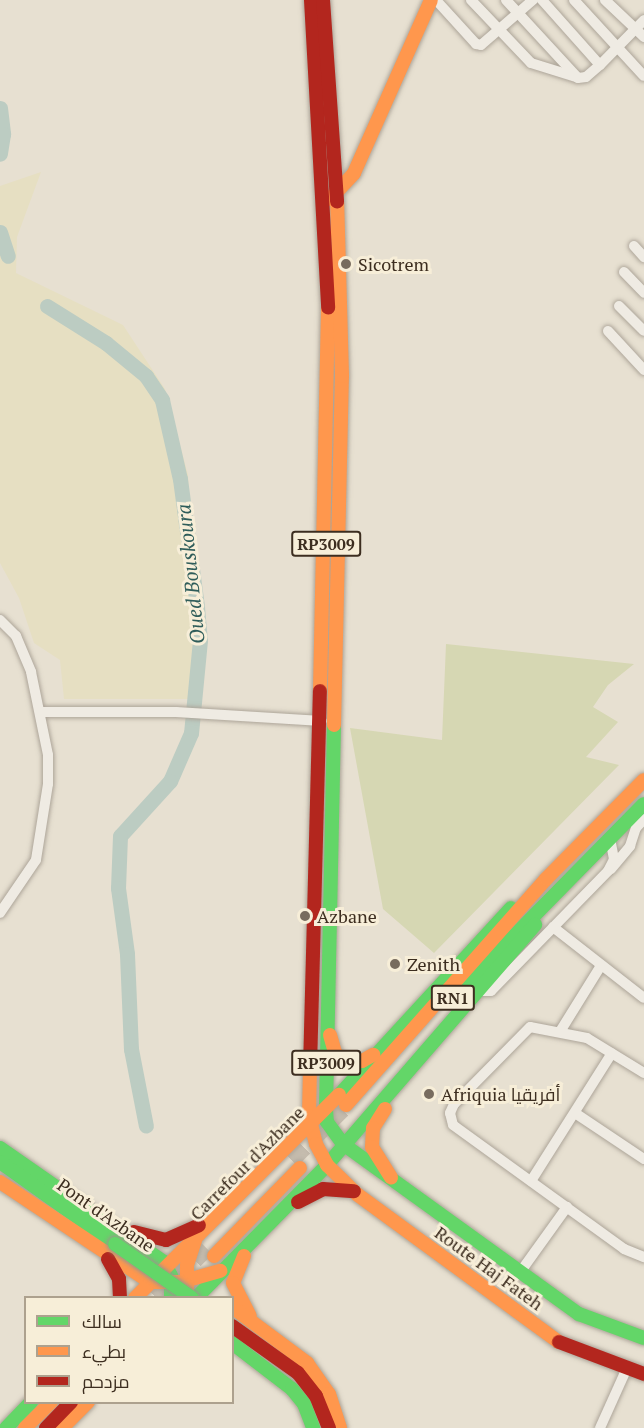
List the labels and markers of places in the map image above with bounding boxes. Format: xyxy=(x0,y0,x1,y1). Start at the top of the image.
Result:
place label: Sicotrem xyxy=(358,253,429,275)
marker: Sicotrem xyxy=(339,257,353,271)
place label: Azbane xyxy=(317,905,377,927)
marker: Azbane xyxy=(298,909,312,923)
place label: Zenith xyxy=(407,953,460,975)
marker: Zenith xyxy=(388,957,402,971)
place label: Afriquia أفريقيا xyxy=(441,1083,560,1105)
marker: Afriquia أفريقيا xyxy=(422,1087,436,1101)

